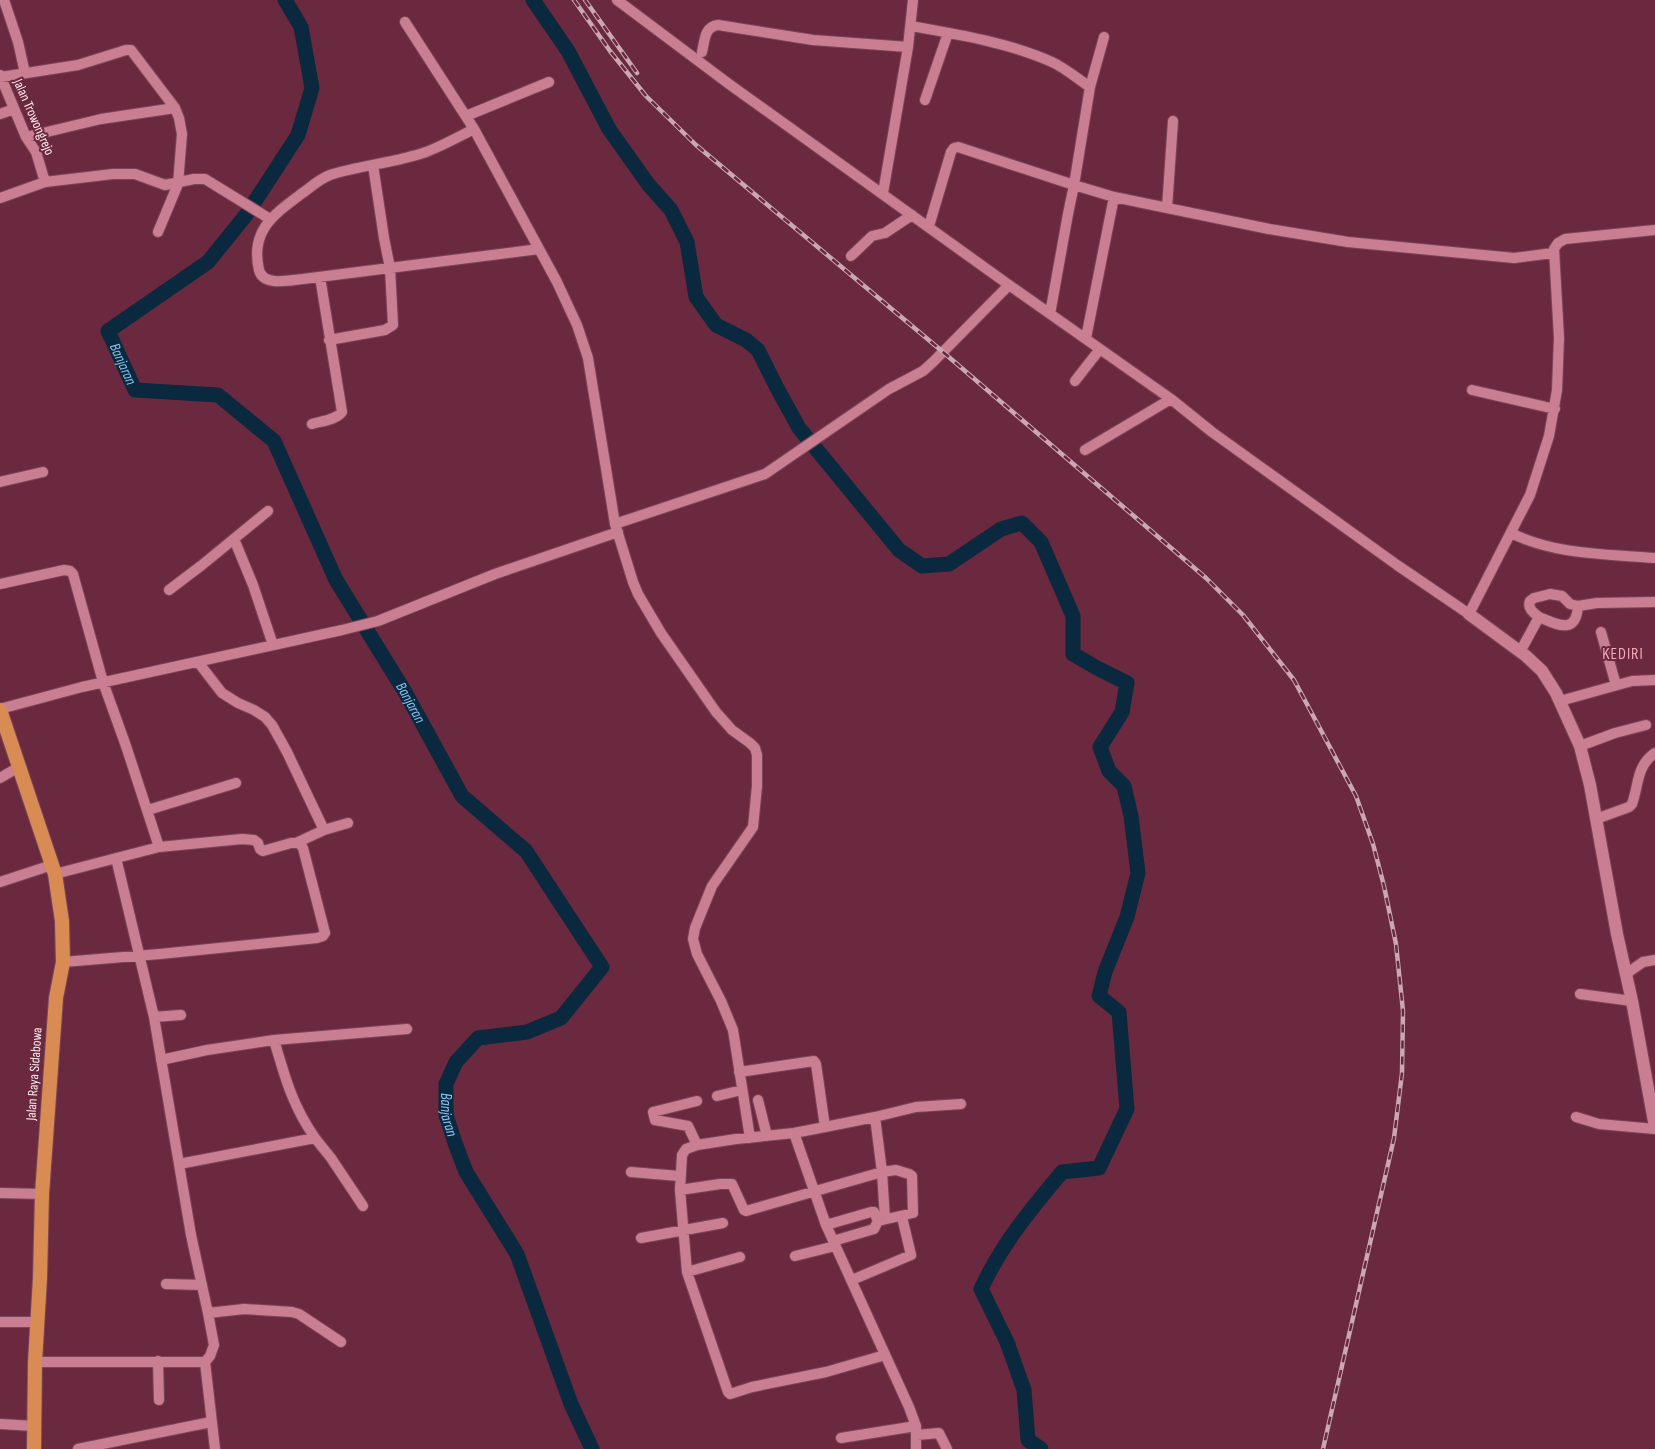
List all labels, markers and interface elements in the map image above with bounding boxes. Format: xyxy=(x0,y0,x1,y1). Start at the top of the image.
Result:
street label: Jalan Trowongrejo xyxy=(9,75,58,158)
water label: Banjaran xyxy=(105,340,141,388)
district label: KEDIRI xyxy=(1602,645,1644,664)
water label: Banjaran xyxy=(392,678,430,726)
street label: Jalan Raya Sidabowa xyxy=(22,1027,46,1122)
water label: Banjaran xyxy=(437,1093,462,1139)

